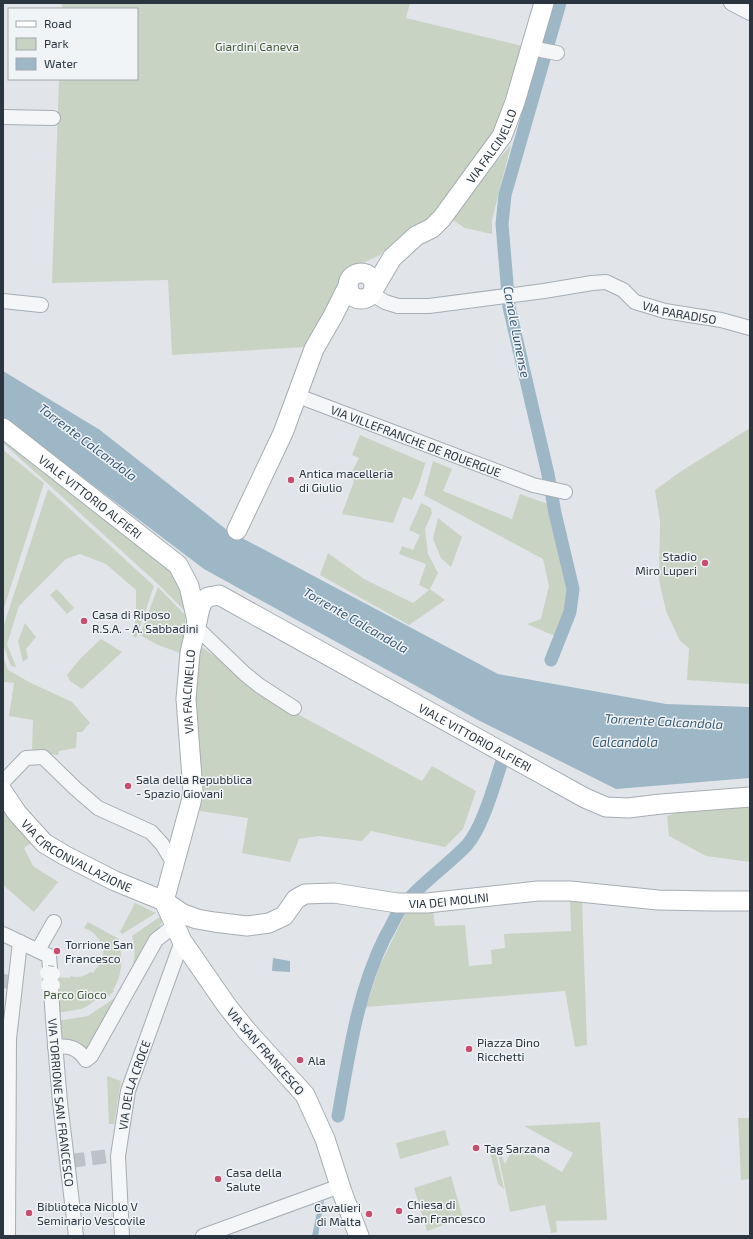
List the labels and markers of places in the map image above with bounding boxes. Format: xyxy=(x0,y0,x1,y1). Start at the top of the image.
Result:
place label: Antica macelleria di Giulio xyxy=(299,466,393,494)
marker: Antica macelleria di Giulio xyxy=(286,475,296,485)
place label: Stadio Miro Luperi xyxy=(635,549,697,577)
marker: Stadio Miro Luperi xyxy=(700,558,710,568)
place label: Casa di Riposo R.S.A. - A. Sabbadini xyxy=(92,607,199,635)
marker: Casa di Riposo R.S.A. - A. Sabbadini xyxy=(79,616,89,626)
place label: Sala della Repubblica - Spazio Giovani xyxy=(136,772,252,800)
marker: Sala della Repubblica - Spazio Giovani xyxy=(123,781,133,791)
place label: Torrione San Francesco xyxy=(65,937,133,965)
marker: Torrione San Francesco xyxy=(52,946,62,956)
place label: Piazza Dino Ricchetti xyxy=(477,1035,540,1063)
marker: Piazza Dino Ricchetti xyxy=(464,1044,474,1054)
place label: Ala xyxy=(308,1053,326,1067)
marker: Ala xyxy=(295,1055,305,1065)
place label: Tag Sarzana xyxy=(484,1141,550,1155)
marker: Tag Sarzana xyxy=(471,1143,481,1153)
place label: Casa della Salute xyxy=(226,1165,282,1193)
marker: Casa della Salute xyxy=(213,1174,223,1184)
place label: Chiesa di San Francesco xyxy=(407,1197,486,1225)
place label: Biblioteca Nicolo V Seminario Vescovile xyxy=(37,1199,145,1227)
place label: Cavalieri di Malta xyxy=(314,1200,361,1228)
marker: Chiesa di San Francesco xyxy=(394,1206,404,1216)
marker: Biblioteca Nicolo V Seminario Vescovile xyxy=(24,1208,34,1218)
marker: Cavalieri di Malta xyxy=(364,1209,374,1219)

